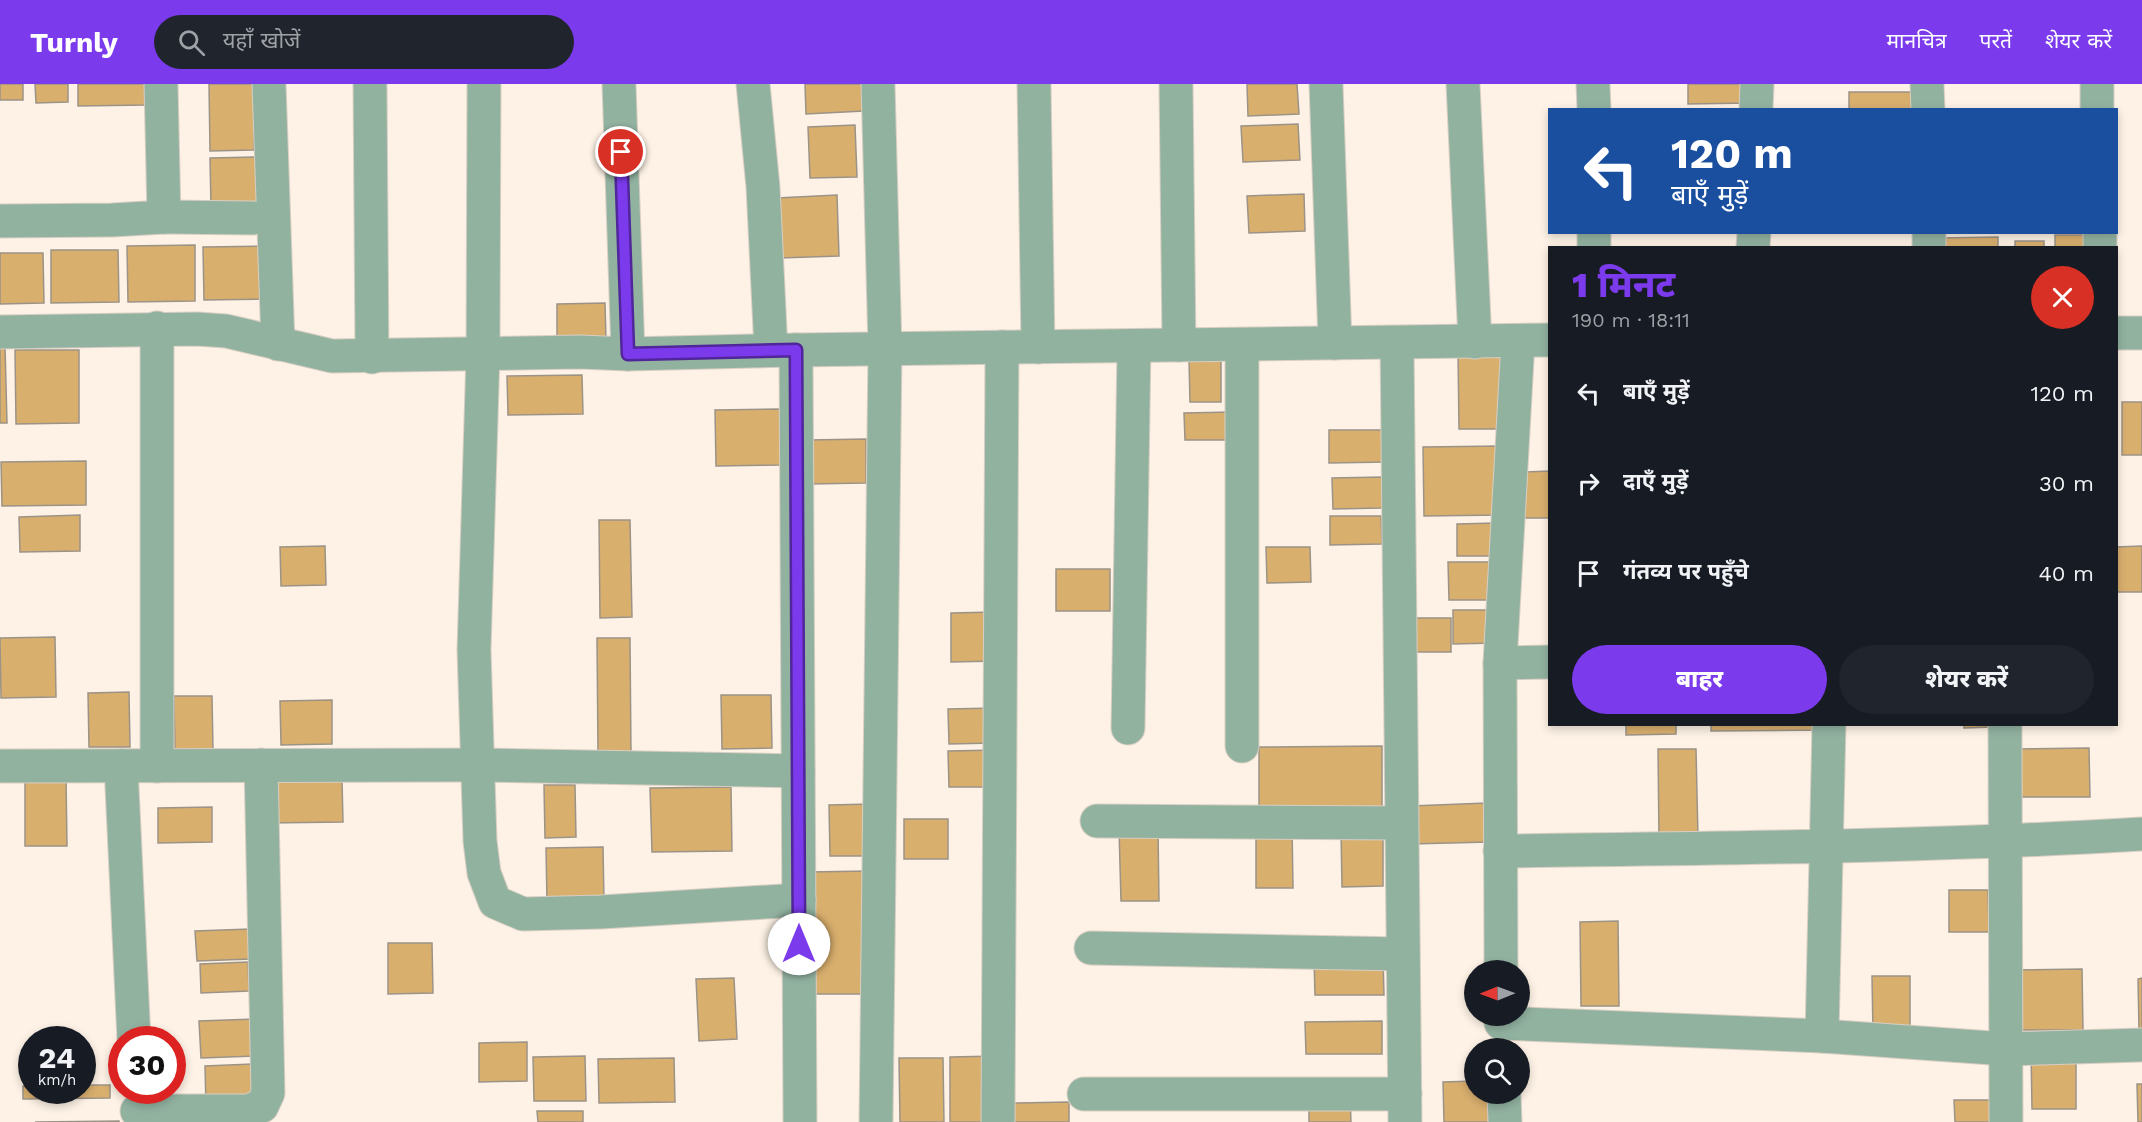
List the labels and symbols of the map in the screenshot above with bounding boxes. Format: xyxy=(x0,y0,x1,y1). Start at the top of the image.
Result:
pin xyxy=(595,126,646,177)
position arrow xyxy=(767,912,831,976)
north arrow xyxy=(1464,960,1530,1026)
speed limit sign: 30 xyxy=(108,1026,186,1104)

